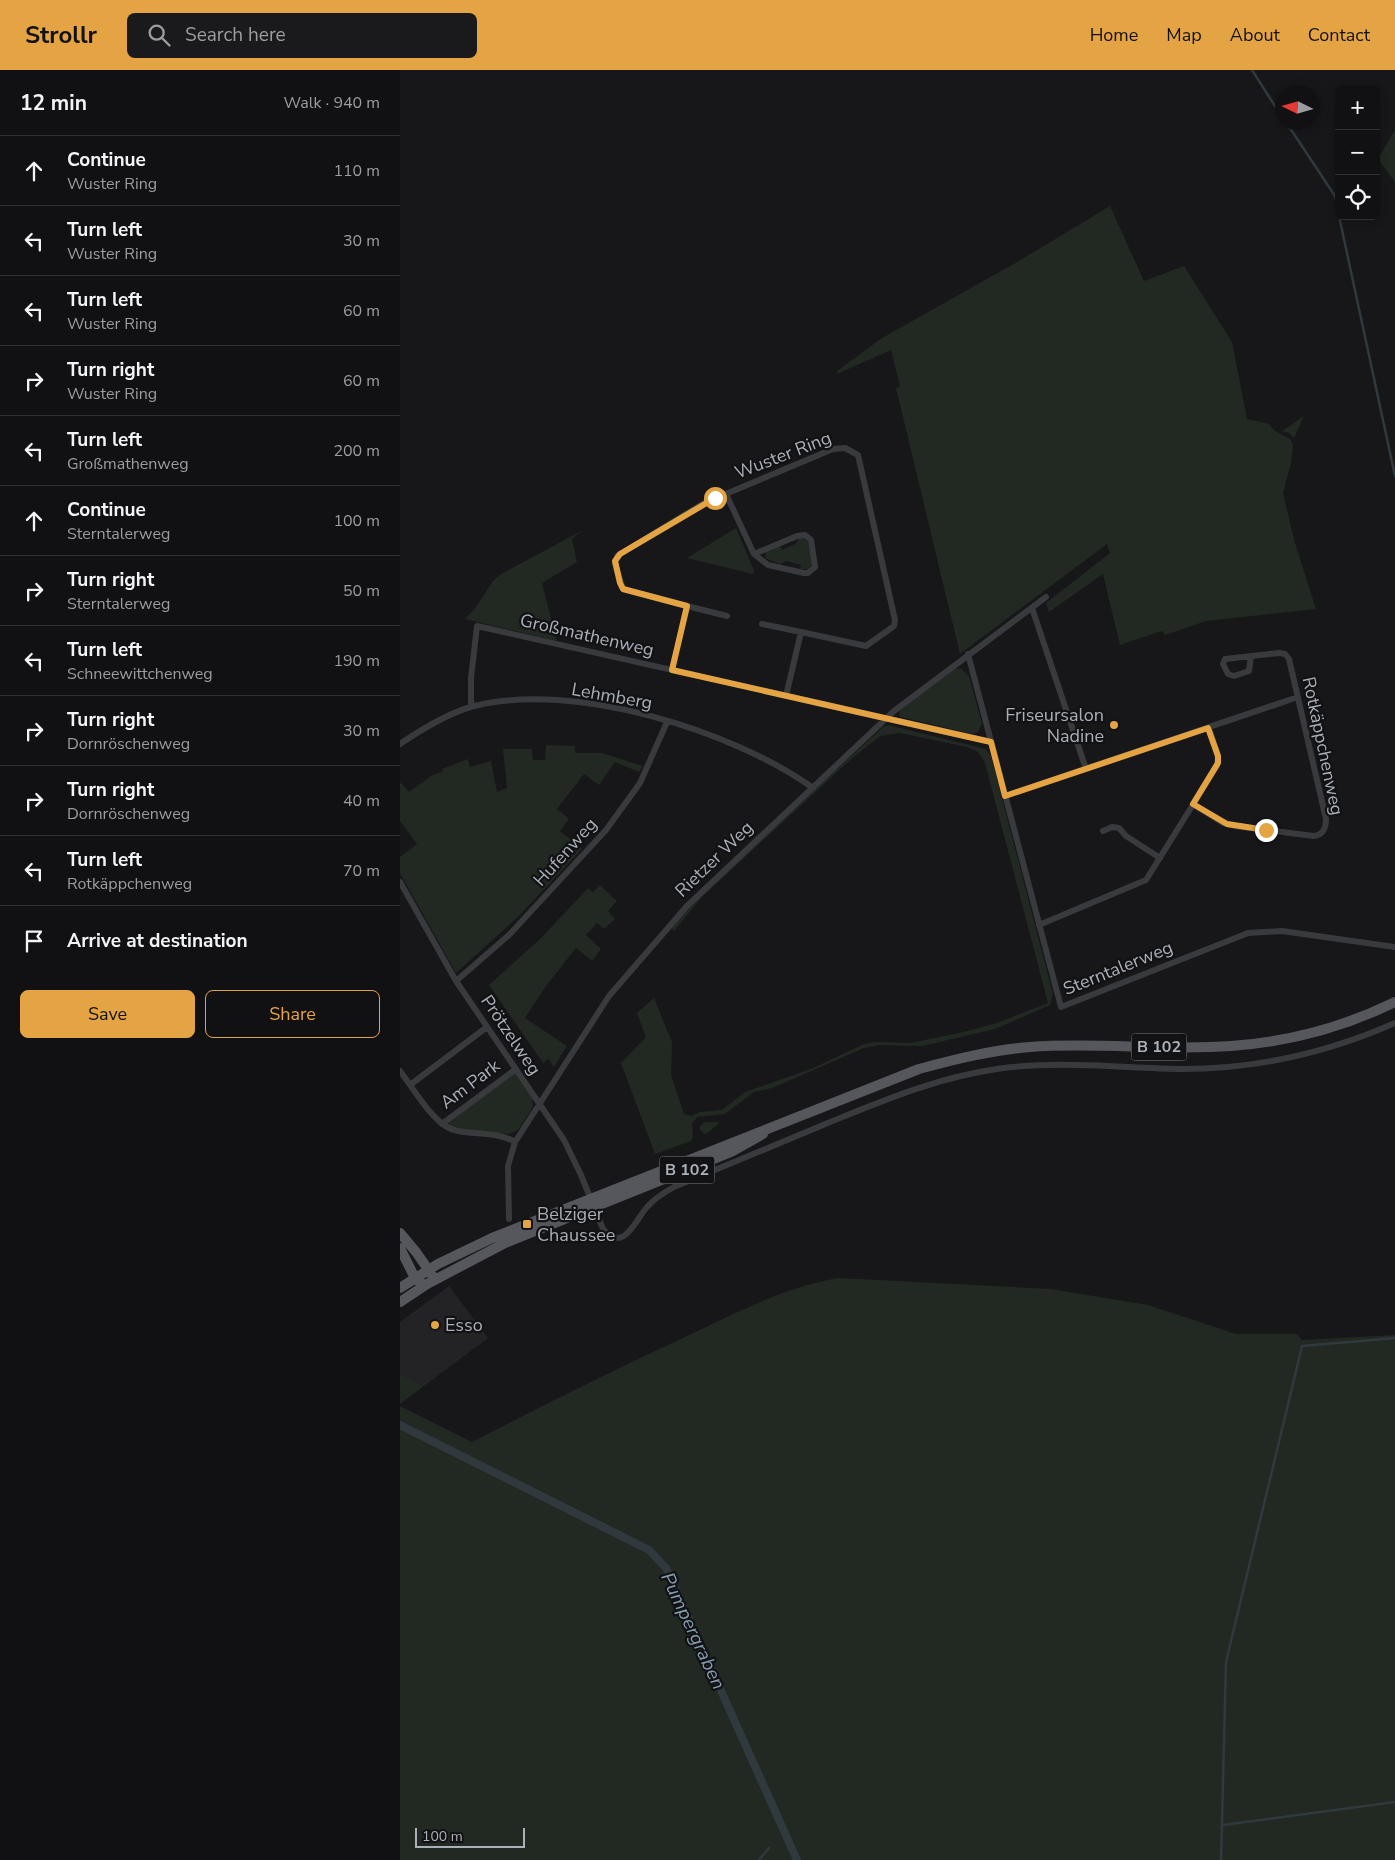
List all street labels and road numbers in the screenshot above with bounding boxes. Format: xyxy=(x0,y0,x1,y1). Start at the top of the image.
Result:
street label: Wuster Ring xyxy=(731,426,835,484)
street label: Großmathenweg xyxy=(518,608,656,662)
street label: Rotkäppchenweg xyxy=(1297,675,1349,817)
street label: Lehmberg xyxy=(570,677,654,715)
street label: Hufenweg xyxy=(528,813,602,891)
street label: Rietzer Weg xyxy=(670,816,758,902)
street label: Sterntalerweg xyxy=(1060,935,1176,1001)
street label: Prötzelweg xyxy=(475,990,547,1080)
road number: B 102 xyxy=(1132,1034,1186,1060)
street label: Am Park xyxy=(435,1053,506,1114)
road number: B 102 xyxy=(660,1156,714,1184)

